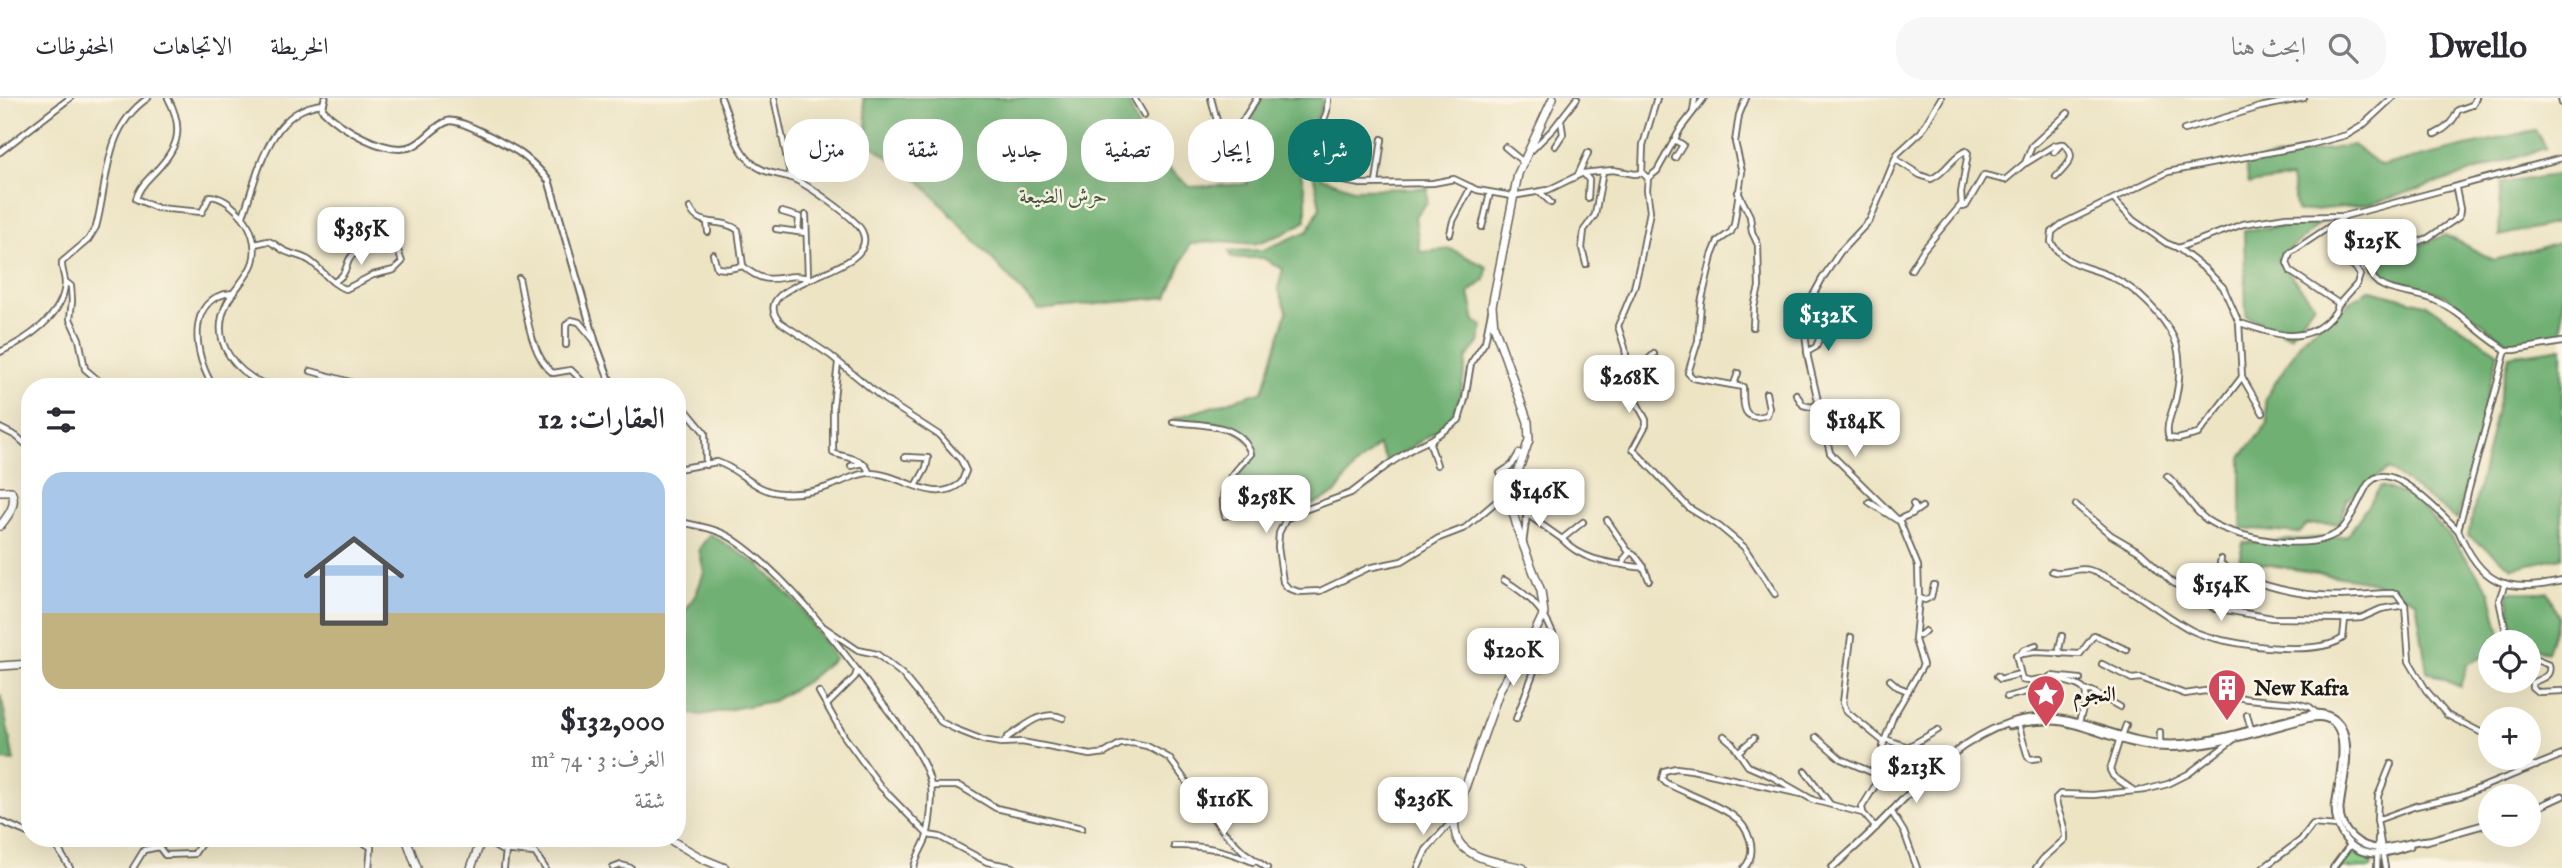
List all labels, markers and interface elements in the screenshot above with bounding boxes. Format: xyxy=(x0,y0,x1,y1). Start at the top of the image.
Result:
search box xyxy=(1896,17,2386,80)
text: Dwello xyxy=(2428,27,2527,69)
icon: search xyxy=(2324,29,2362,67)
text: ابحث هنا xyxy=(2231,31,2306,64)
text: المحفوظات xyxy=(35,32,114,63)
text: الاتجاهات xyxy=(152,32,232,63)
text: الخريطة xyxy=(270,32,329,63)
chip: منزل xyxy=(784,119,869,182)
chip: شقة xyxy=(883,119,963,182)
chip: جديد xyxy=(977,119,1067,182)
chip: تصفية xyxy=(1081,119,1174,182)
chip: إيجار xyxy=(1188,119,1274,182)
chip: شراء xyxy=(1288,119,1372,182)
park label: حرش الضيعة xyxy=(1019,184,1107,211)
pin: $385K xyxy=(312,208,410,267)
text: $385K xyxy=(333,215,389,244)
pin: $125K xyxy=(2323,220,2421,279)
text: $125K xyxy=(2344,227,2401,256)
pin: $132K xyxy=(1779,294,1877,353)
text: $132K xyxy=(1799,301,1857,330)
pin: $268K xyxy=(1580,356,1678,415)
text: $268K xyxy=(1600,363,1658,392)
pin: $184K xyxy=(1806,400,1904,459)
icon: filters xyxy=(42,401,80,439)
text: العقارات: 12 xyxy=(538,401,665,439)
text: $184K xyxy=(1826,407,1884,436)
pin: $146K xyxy=(1490,470,1588,529)
pin: $258K xyxy=(1217,476,1315,535)
text: $146K xyxy=(1510,477,1568,506)
text: $258K xyxy=(1237,483,1295,512)
icon: home xyxy=(291,518,417,644)
pin: $154K xyxy=(2172,564,2270,623)
text: $154K xyxy=(2192,571,2250,600)
pin: $120K xyxy=(1464,628,1562,688)
map controls xyxy=(2478,630,2541,847)
button: locate xyxy=(2478,630,2541,693)
text: $120K xyxy=(1483,636,1543,665)
building icon: New Kafra xyxy=(2206,667,2248,722)
place icon: النجوم xyxy=(2025,673,2067,728)
place label: New Kafra xyxy=(2253,676,2349,703)
place label: النجوم xyxy=(2073,682,2116,713)
text: $132,000 xyxy=(560,703,665,741)
button: + xyxy=(2478,707,2541,770)
text: الغرف: 3 · 74 m² xyxy=(531,746,665,775)
pin: $213K xyxy=(1867,746,1965,805)
text: $213K xyxy=(1887,753,1945,782)
pin: $116K xyxy=(1175,778,1273,837)
pin: $236K xyxy=(1374,778,1472,837)
button: − xyxy=(2478,784,2541,847)
text: $116K xyxy=(1196,785,1252,814)
text: $236K xyxy=(1394,785,1452,814)
text: شقة xyxy=(635,787,665,816)

